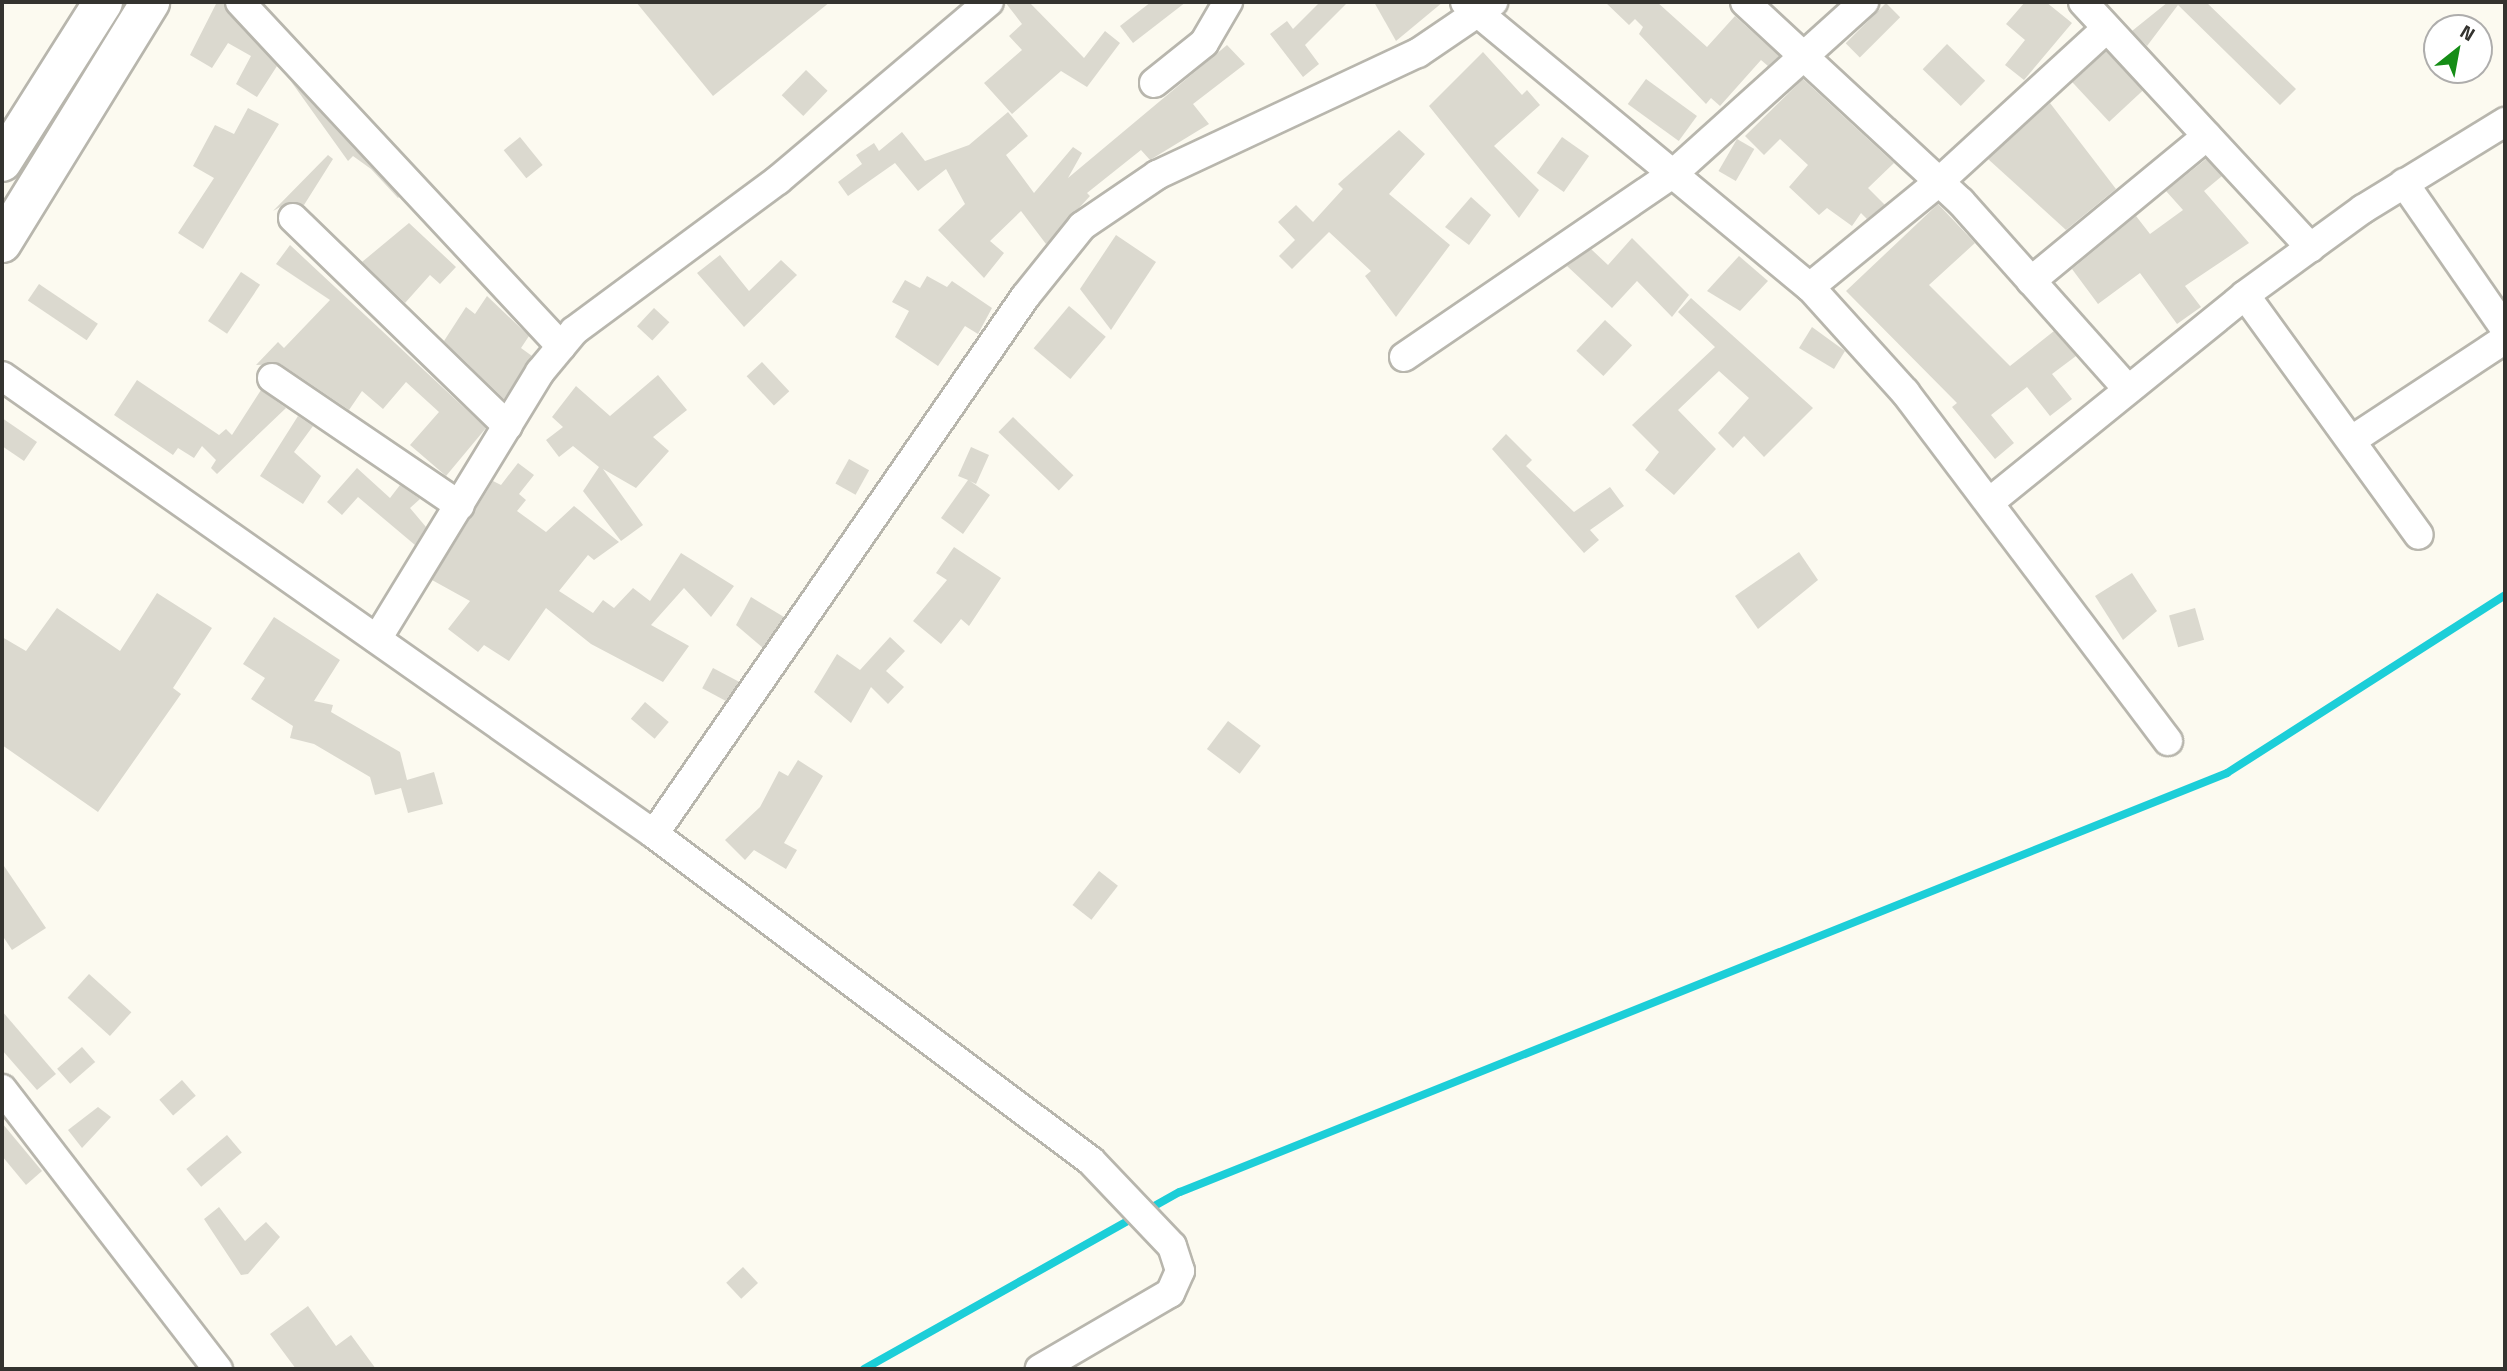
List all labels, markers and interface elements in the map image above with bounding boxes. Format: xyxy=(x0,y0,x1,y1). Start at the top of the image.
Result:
north arrow xyxy=(2423,14,2493,84)
text: N xyxy=(2455,16,2481,48)

